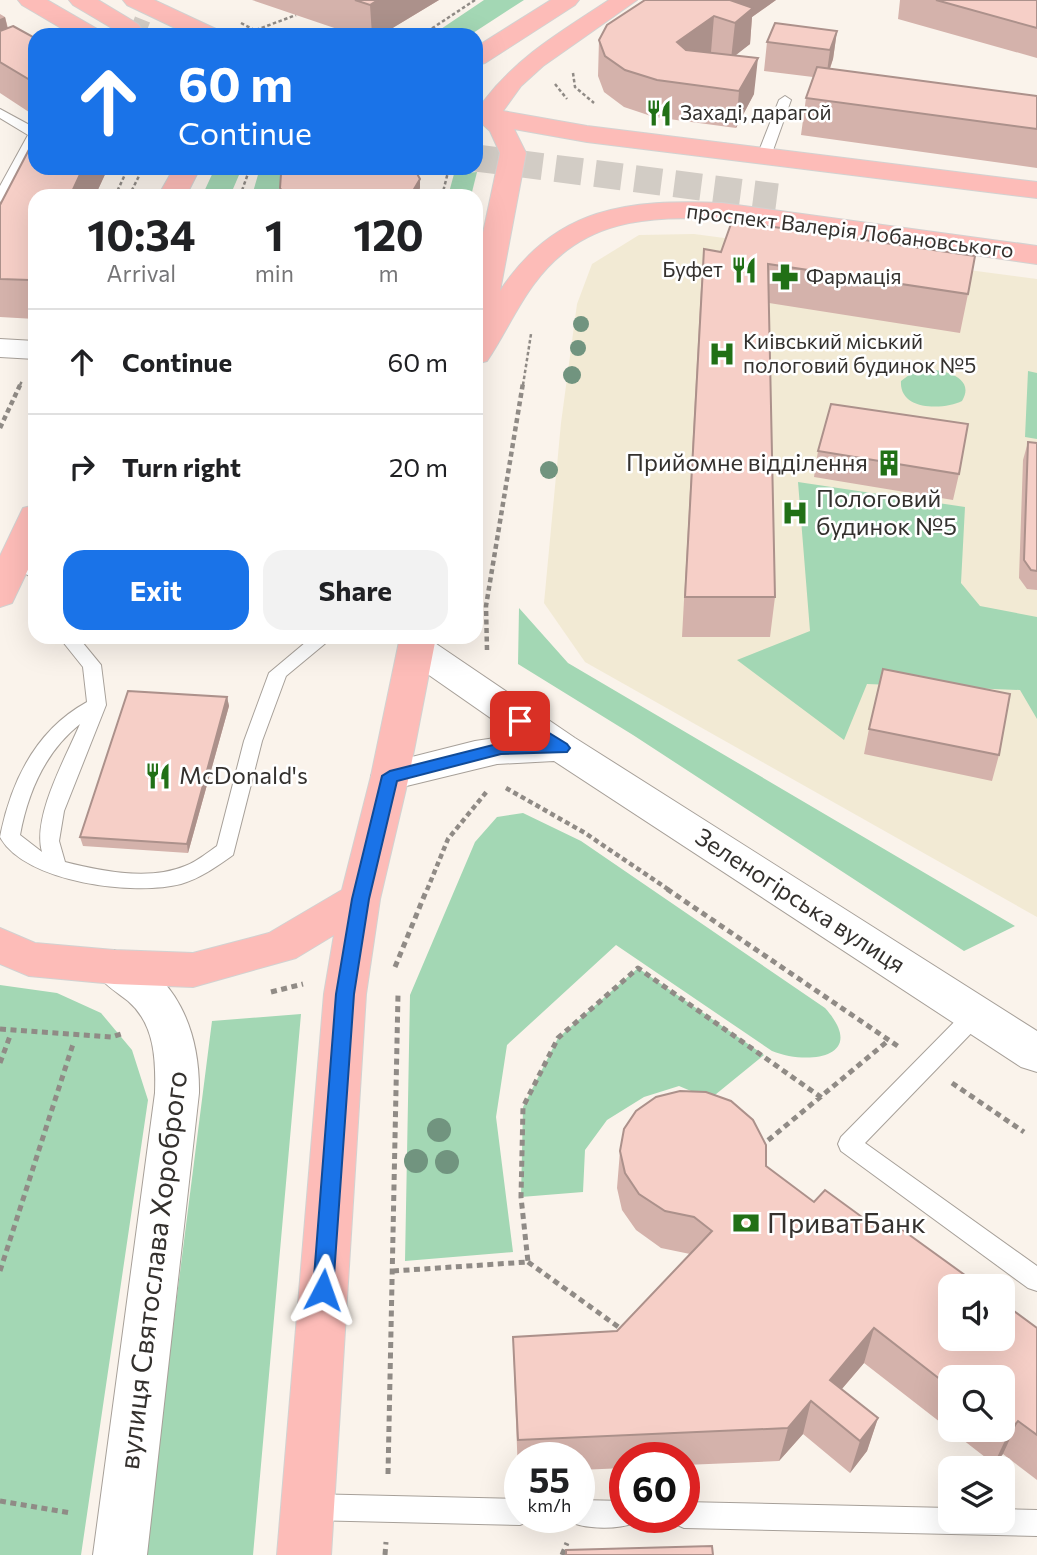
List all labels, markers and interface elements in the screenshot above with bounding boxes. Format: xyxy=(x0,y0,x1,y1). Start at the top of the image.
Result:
text: 60 m xyxy=(178,52,293,112)
icon: ahead xyxy=(63,56,154,147)
restaurant icon: Захаді, дарагой xyxy=(644,98,674,128)
place label: Захаді, дарагой xyxy=(680,99,832,124)
text: Continue xyxy=(178,112,312,152)
street label: проспект Валерія Лобановського xyxy=(685,197,1015,262)
text: 10:34 xyxy=(87,208,196,260)
text: 1 xyxy=(265,208,284,260)
text: 120 xyxy=(353,208,424,260)
restaurant icon: Буфет xyxy=(729,255,759,285)
place label: Буфет xyxy=(662,256,723,281)
text: Arrival xyxy=(107,259,176,287)
text: min xyxy=(255,259,294,287)
text: m xyxy=(378,259,399,287)
pharmacy icon: Фармація xyxy=(770,262,800,292)
place label: Фармація xyxy=(806,263,902,288)
place label: Киівський міський пологовий будинок №5 xyxy=(743,328,976,377)
hospital icon: Киівський міський пологовий будинок №5 xyxy=(707,339,737,369)
icon: ahead xyxy=(63,343,101,381)
text: Continue xyxy=(122,346,232,377)
text: 60 m xyxy=(388,346,448,377)
place label: Прийомне відділення xyxy=(626,447,868,476)
icon: right xyxy=(63,448,101,486)
building icon: Прийомне відділення xyxy=(874,448,904,478)
text: Turn right xyxy=(122,451,241,482)
text: 20 m xyxy=(389,451,448,482)
place label: Пологовий будинок №5 xyxy=(816,483,957,540)
hospital icon: Пологовий будинок №5 xyxy=(780,498,810,528)
button: Exit xyxy=(63,550,249,630)
button: Share xyxy=(263,550,448,630)
pin xyxy=(490,691,550,751)
icon: arrive xyxy=(501,702,539,740)
place label: McDonald's xyxy=(179,760,308,789)
restaurant icon: McDonald's xyxy=(143,761,173,791)
street label: Зеленогірська вулиця xyxy=(691,821,911,978)
street label: вулиця Святослава Хороброго xyxy=(111,1069,193,1471)
place label: ПриватБанк xyxy=(767,1205,926,1239)
bank icon: ПриватБанк xyxy=(731,1208,761,1238)
position arrow xyxy=(286,1253,360,1327)
map controls xyxy=(938,1274,1015,1533)
button: sound xyxy=(938,1274,1015,1351)
button: search xyxy=(938,1365,1015,1442)
speed limit sign: 60 xyxy=(609,1442,700,1533)
button: layers xyxy=(938,1456,1015,1533)
text: 55 xyxy=(529,1457,570,1500)
text: km/h xyxy=(528,1494,571,1516)

